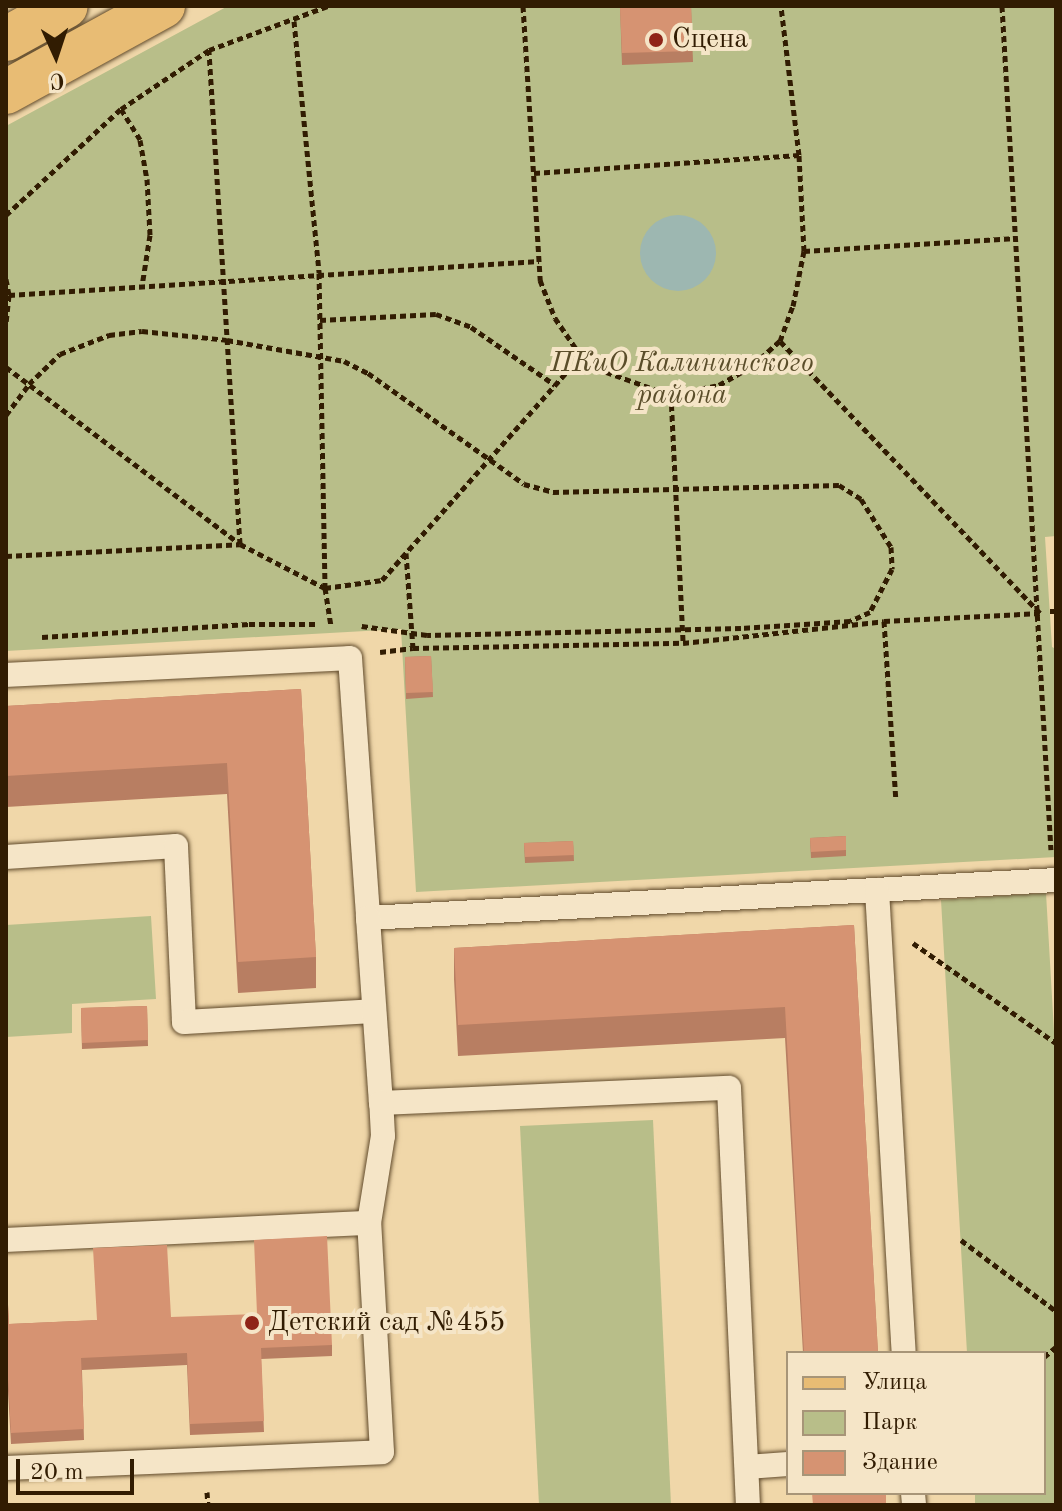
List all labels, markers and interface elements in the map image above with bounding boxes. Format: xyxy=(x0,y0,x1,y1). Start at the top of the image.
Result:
north arrow xyxy=(16,16,96,96)
place label: Сцена xyxy=(672,23,748,57)
marker: Сцена xyxy=(647,31,665,49)
text: С xyxy=(49,69,65,91)
park label: ПКиО Калининского района xyxy=(550,347,814,413)
place label: Детский сад №455 xyxy=(268,1306,505,1340)
marker: Детский сад №455 xyxy=(243,1314,261,1332)
legend xyxy=(786,1351,1046,1495)
text: Улица xyxy=(862,1371,927,1395)
text: Парк xyxy=(862,1411,917,1435)
scale bar xyxy=(20,1443,138,1493)
text: Здание xyxy=(862,1451,938,1475)
text: 20 m xyxy=(30,1461,84,1485)

